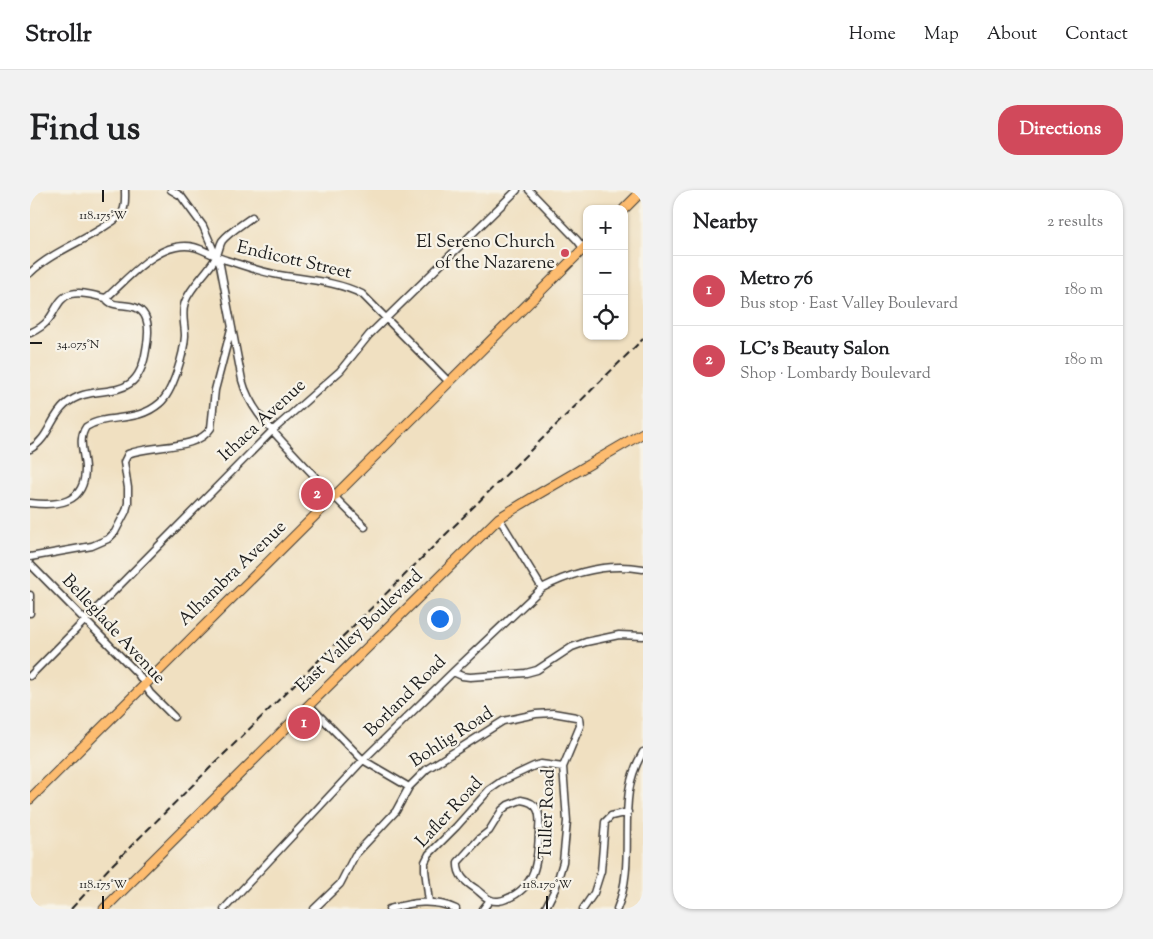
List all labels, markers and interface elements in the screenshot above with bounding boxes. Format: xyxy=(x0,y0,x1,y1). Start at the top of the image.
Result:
text: Strollr xyxy=(25,18,92,52)
text: Home xyxy=(849,22,896,48)
text: Map xyxy=(924,22,959,48)
text: About xyxy=(987,22,1037,48)
text: Contact xyxy=(1065,22,1128,48)
text: Find us xyxy=(30,105,140,156)
button: Directions xyxy=(998,105,1123,155)
map controls xyxy=(583,205,628,340)
button: + xyxy=(583,205,628,250)
text: 118.175°W xyxy=(79,207,128,225)
text: Nearby xyxy=(693,208,758,238)
text: 2 results xyxy=(1047,211,1103,234)
place label: El Sereno Church of the Nazarene xyxy=(416,230,555,277)
street label: Endicott Street xyxy=(234,235,354,287)
marker: El Sereno Church of the Nazarene xyxy=(559,247,571,259)
button: − xyxy=(583,250,628,295)
text: Metro 76 xyxy=(740,266,813,293)
text: 1 xyxy=(706,279,712,302)
text: 180 m xyxy=(1064,279,1103,302)
text: Bus stop · East Valley Boulevard xyxy=(740,293,958,316)
button: locate xyxy=(583,295,628,340)
text: 34.075°N xyxy=(57,336,100,354)
text: LC's Beauty Salon xyxy=(740,336,890,363)
text: 2 xyxy=(705,349,713,372)
text: 180 m xyxy=(1064,349,1103,372)
text: Shop · Lombardy Boulevard xyxy=(740,363,931,386)
street label: Ithaca Avenue xyxy=(214,374,312,468)
pin: 2 xyxy=(301,475,333,513)
street label: Alhambra Avenue xyxy=(173,515,293,633)
street label: East Valley Boulevard xyxy=(291,564,429,700)
street label: Belleglade Avenue xyxy=(55,569,171,691)
your location xyxy=(427,606,453,632)
street label: Borland Road xyxy=(359,650,453,744)
street label: Bohlig Road xyxy=(405,701,499,775)
pin: 1 xyxy=(288,704,320,742)
street label: Tuller Road xyxy=(533,768,563,860)
street label: Lafler Road xyxy=(410,772,490,854)
text: 118.175°W xyxy=(79,876,128,894)
text: 118.170°W xyxy=(522,876,572,894)

